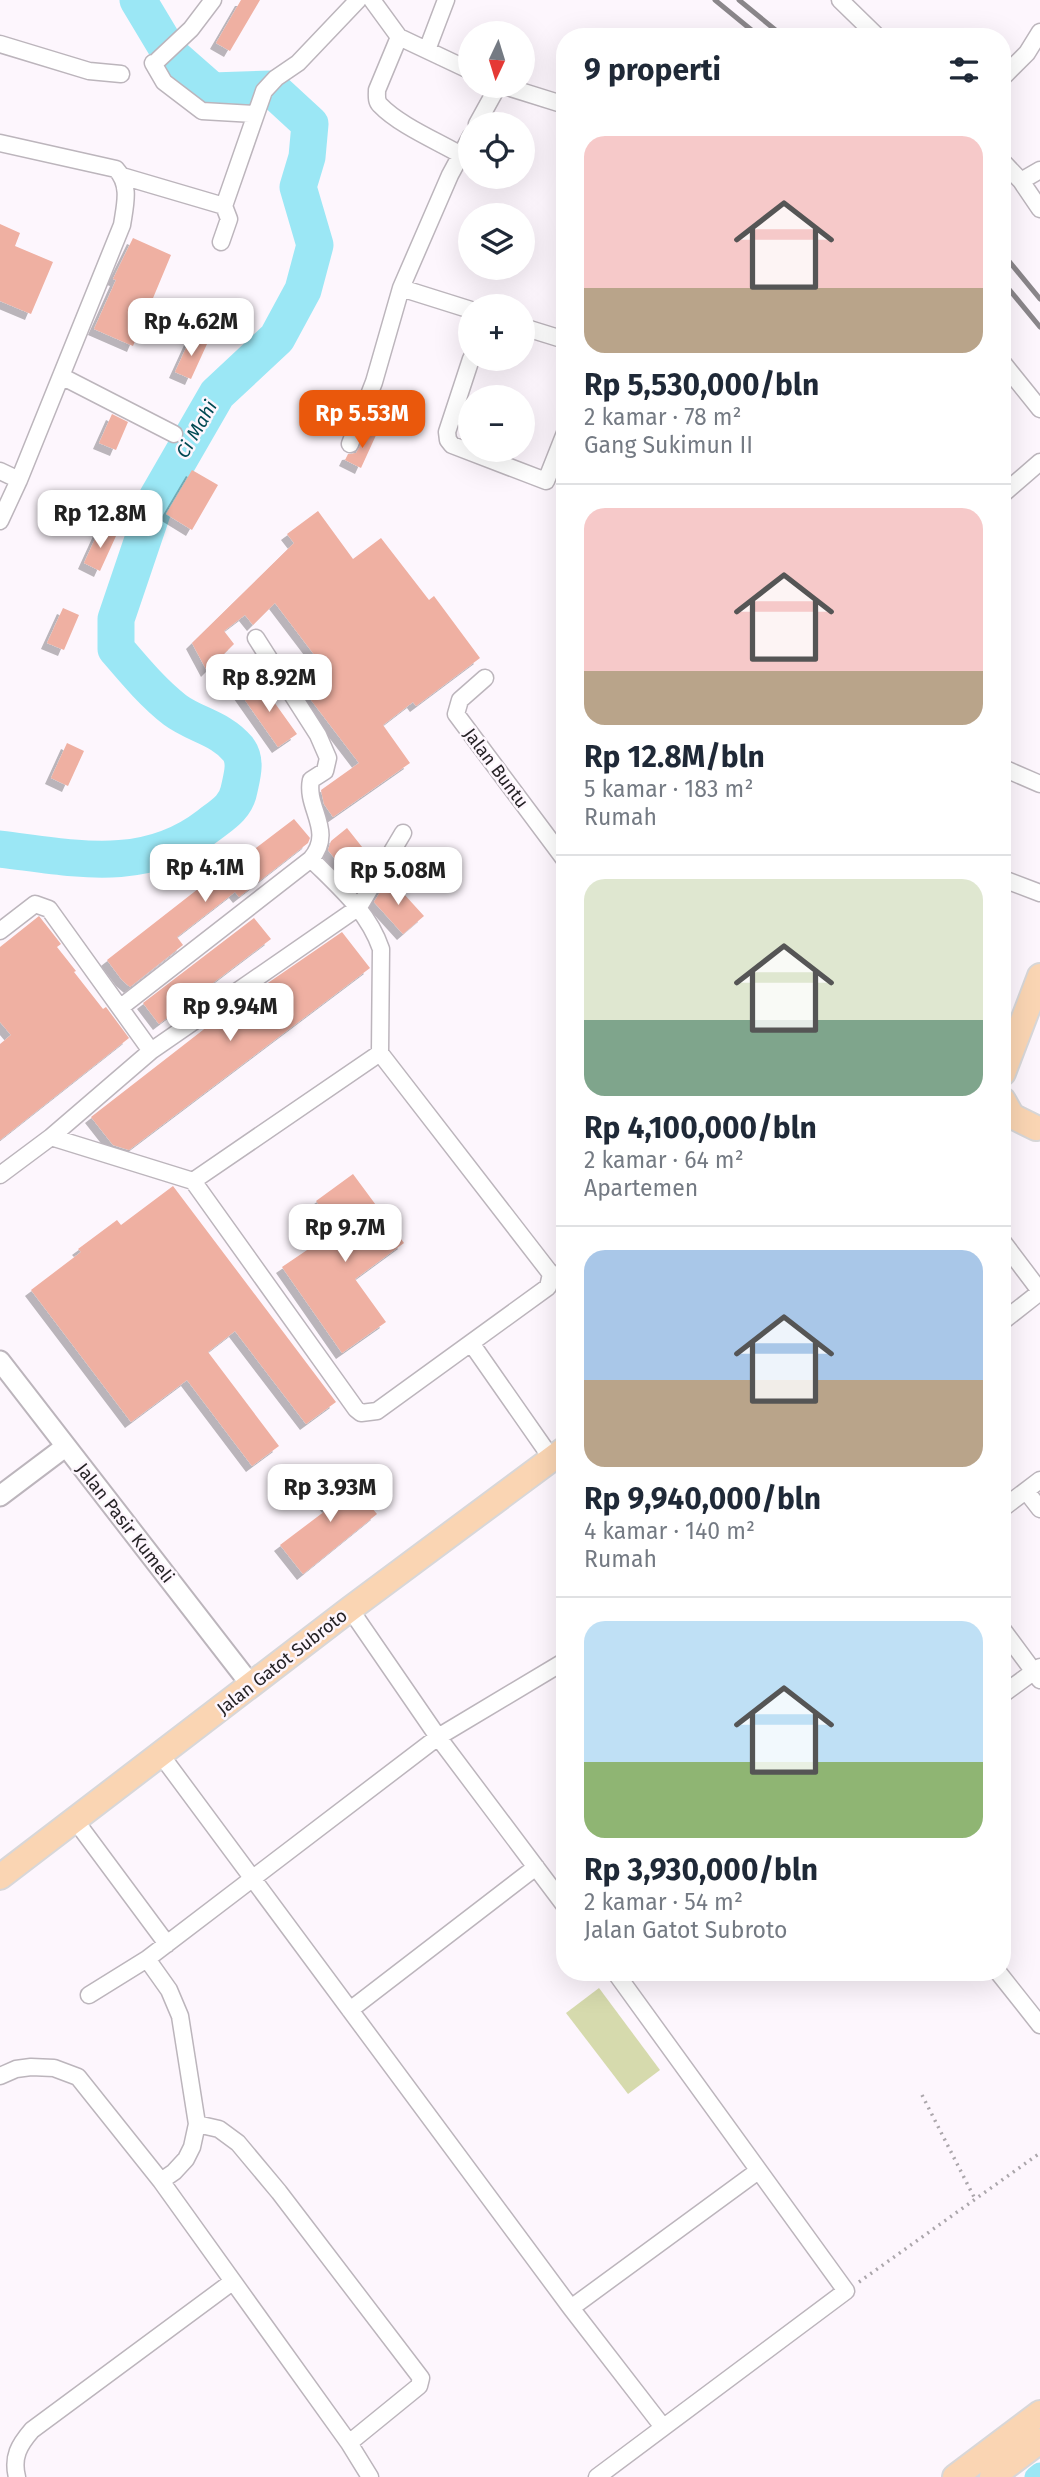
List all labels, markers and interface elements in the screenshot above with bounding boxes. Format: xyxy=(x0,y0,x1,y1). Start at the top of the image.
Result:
north arrow xyxy=(458,21,536,98)
map controls xyxy=(458,21,535,462)
icon: filters xyxy=(945,51,983,89)
text: 9 properti xyxy=(584,52,721,88)
button: locate xyxy=(458,112,535,189)
icon: home xyxy=(721,182,847,308)
button: layers xyxy=(458,203,535,280)
button: + xyxy=(458,294,535,371)
pin: Rp 4.62M xyxy=(119,298,263,358)
text: Rp 4.62M xyxy=(144,307,238,335)
text: Rp 5,530,000/bln xyxy=(584,367,819,403)
button: − xyxy=(458,385,535,462)
pin: Rp 5.53M xyxy=(290,391,434,450)
water label: Ci Mahi xyxy=(171,396,222,462)
text: Rp 5.53M xyxy=(315,399,409,427)
text: 2 kamar · 78 m² xyxy=(584,403,742,431)
text: Gang Sukimun II xyxy=(584,431,753,459)
pin: Rp 12.8M xyxy=(28,490,172,550)
text: Rp 12.8M xyxy=(54,499,146,527)
icon: home xyxy=(721,554,847,680)
pin: Rp 8.92M xyxy=(197,654,341,714)
text: Rp 8.92M xyxy=(222,663,316,691)
street label: Jalan Buntu xyxy=(459,724,533,812)
text: Rp 12.8M/bln xyxy=(584,739,765,775)
text: 5 kamar · 183 m² xyxy=(584,775,753,803)
text: Rumah xyxy=(584,803,657,831)
pin: Rp 4.1M xyxy=(140,844,270,904)
pin: Rp 5.08M xyxy=(326,848,470,907)
text: Rp 4.1M xyxy=(166,853,244,881)
text: Rp 5.08M xyxy=(350,856,446,884)
icon: home xyxy=(721,925,847,1051)
pin: Rp 9.94M xyxy=(158,984,302,1043)
text: Rp 9.94M xyxy=(183,992,278,1020)
text: Rp 4,100,000/bln xyxy=(584,1110,817,1146)
text: 2 kamar · 64 m² xyxy=(584,1146,744,1174)
text: Apartemen xyxy=(584,1174,698,1202)
pin: Rp 9.7M xyxy=(280,1204,410,1264)
text: Rp 9.7M xyxy=(305,1213,385,1241)
icon: home xyxy=(721,1296,847,1422)
street label: Jalan Pasir Kumeli xyxy=(71,1459,179,1587)
pin: Rp 3.93M xyxy=(258,1464,402,1524)
text: Rp 3.93M xyxy=(284,1473,376,1501)
text: Rp 9,940,000/bln xyxy=(584,1481,821,1517)
text: 4 kamar · 140 m² xyxy=(584,1517,755,1545)
text: Rumah xyxy=(584,1545,657,1573)
street label: Jalan Gatot Subroto xyxy=(213,1604,351,1720)
icon: home xyxy=(721,1667,847,1793)
text: Rp 3,930,000/bln xyxy=(584,1852,818,1888)
text: 2 kamar · 54 m² xyxy=(584,1888,743,1916)
text: Jalan Gatot Subroto xyxy=(584,1916,787,1944)

